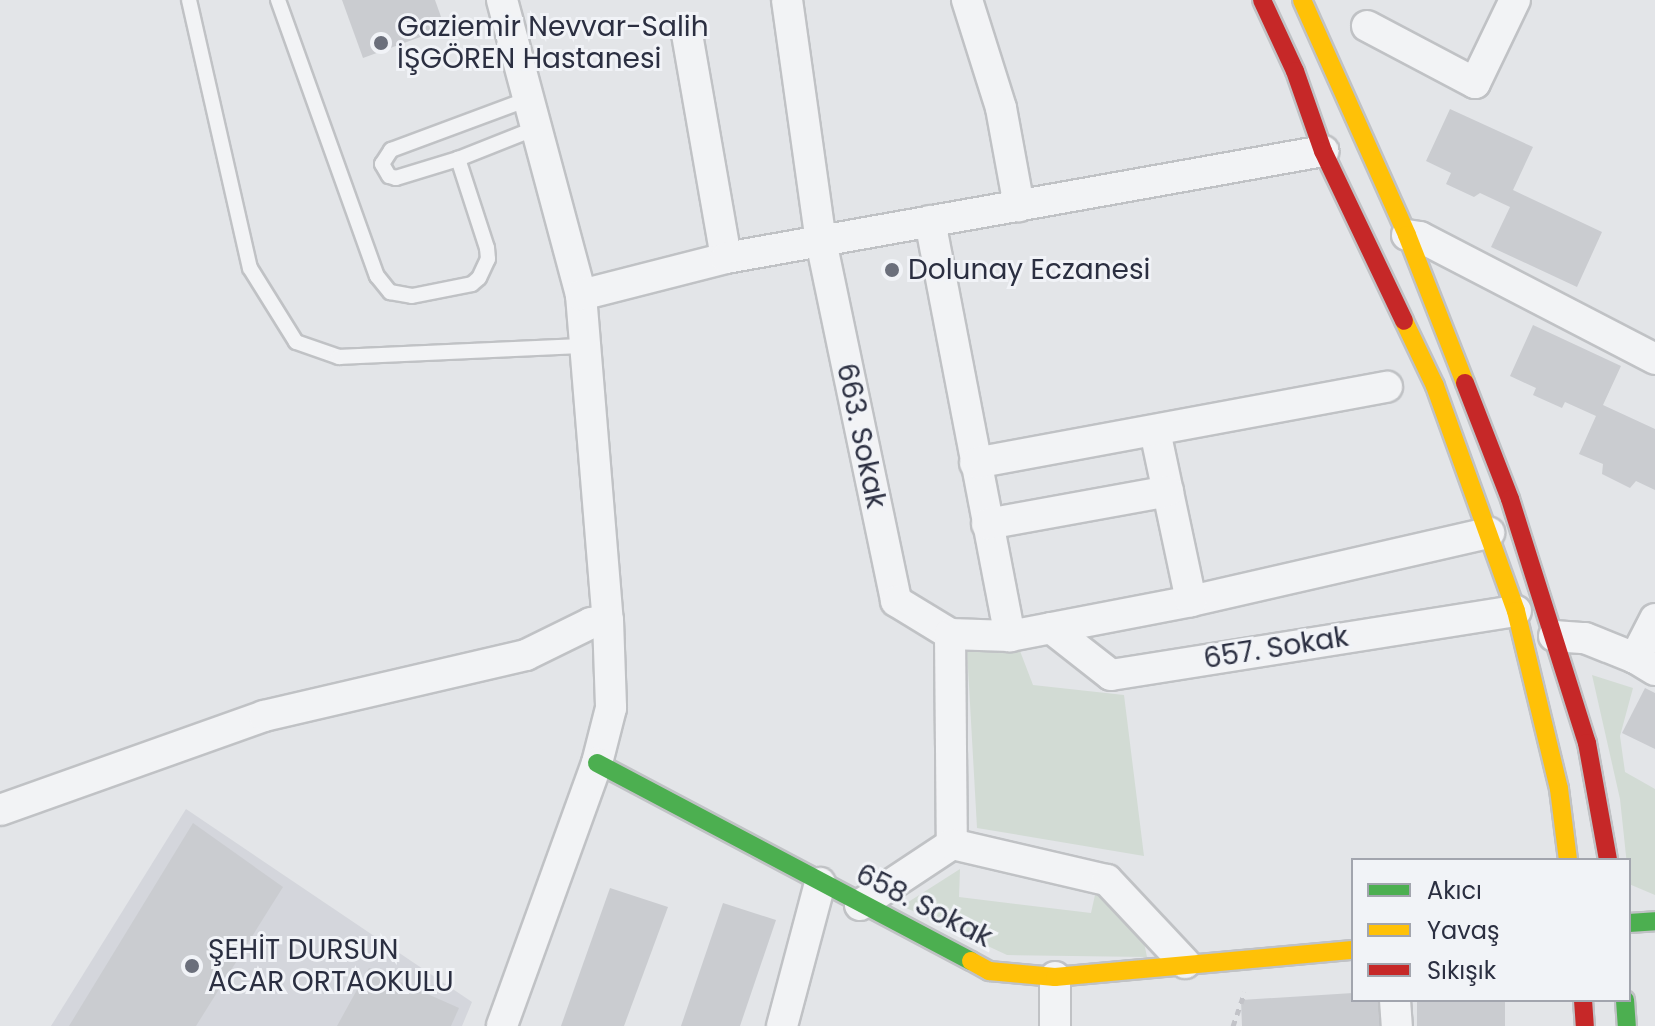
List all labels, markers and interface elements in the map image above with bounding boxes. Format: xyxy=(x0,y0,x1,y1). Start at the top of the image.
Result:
place label: Gaziemir Nevvar-Salih İŞGÖREN Hastanesi xyxy=(397,10,709,76)
marker: Gaziemir Nevvar-Salih İŞGÖREN Hastanesi xyxy=(372,34,390,52)
place label: Dolunay Eczanesi xyxy=(908,253,1150,287)
marker: Dolunay Eczanesi xyxy=(883,261,901,279)
street label: 663. Sokak xyxy=(829,360,893,512)
street label: 657. Sokak xyxy=(1201,620,1351,676)
street label: 658. Sokak xyxy=(850,857,998,955)
legend xyxy=(1351,858,1631,1002)
text: Akıcı xyxy=(1427,874,1482,907)
text: Yavaş xyxy=(1427,914,1499,947)
place label: ŞEHİT DURSUN ACAR ORTAOKULU xyxy=(208,933,454,999)
text: Sıkışık xyxy=(1427,954,1496,987)
marker: ŞEHİT DURSUN ACAR ORTAOKULU xyxy=(183,957,201,975)

